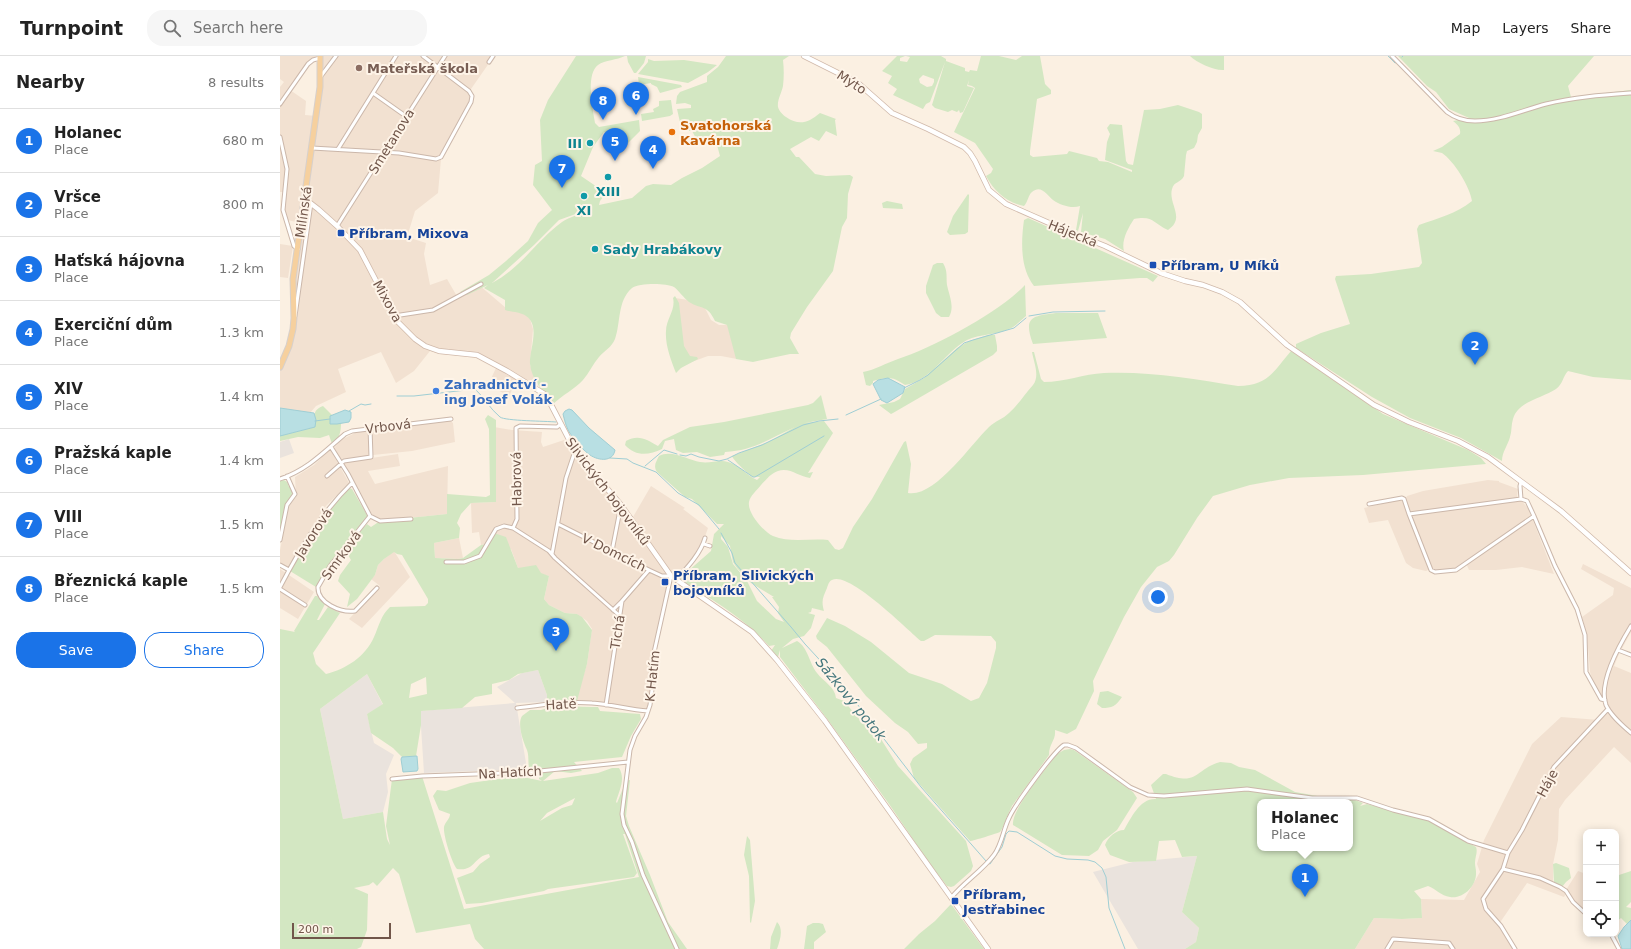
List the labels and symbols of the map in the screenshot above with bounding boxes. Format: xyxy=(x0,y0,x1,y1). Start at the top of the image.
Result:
place label: Mateřská škola xyxy=(367,61,478,76)
marker: Mateřská škola xyxy=(354,63,364,73)
street label: Mýto xyxy=(834,67,869,97)
pin: 6 xyxy=(623,82,649,115)
pin: 8 xyxy=(590,87,616,120)
street label: Smetanova xyxy=(365,106,417,177)
place label: Svatohorská Kavárna xyxy=(680,118,772,148)
marker: Svatohorská Kavárna xyxy=(667,127,677,137)
pin: 5 xyxy=(602,128,628,161)
place label: III xyxy=(567,136,582,151)
pin: 4 xyxy=(640,136,666,169)
marker: III xyxy=(585,138,595,148)
pin: 7 xyxy=(549,155,575,188)
marker: XIII xyxy=(603,172,613,182)
place label: XIII xyxy=(596,184,620,199)
street label: Milínská xyxy=(292,185,315,239)
marker: XI xyxy=(579,191,589,201)
place label: XI xyxy=(577,203,591,218)
street label: Hájecká xyxy=(1046,217,1100,250)
place label: Příbram, Mixova xyxy=(349,226,469,241)
marker: Příbram, Mixova xyxy=(336,228,346,238)
place label: Sady Hrabákovy xyxy=(603,242,722,257)
marker: Sady Hrabákovy xyxy=(590,244,600,254)
place label: Příbram, U Míků xyxy=(1161,258,1279,273)
marker: Příbram, U Míků xyxy=(1148,260,1158,270)
street label: Mixova xyxy=(370,278,405,325)
pin: 2 xyxy=(1462,332,1488,365)
place label: Zahradnictví - ing Josef Volák xyxy=(444,377,553,407)
marker: Zahradnictví - ing Josef Volák xyxy=(431,386,441,396)
street label: Vrbová xyxy=(364,416,412,437)
street label: Slivických bojovníků xyxy=(562,435,653,548)
street label: Habrová xyxy=(509,452,524,506)
street label: Javorová xyxy=(291,506,335,562)
street label: Smrková xyxy=(319,528,364,583)
street label: V Domcích xyxy=(579,530,648,574)
place label: Příbram, Slivických bojovníků xyxy=(673,568,814,598)
marker: Příbram, Slivických bojovníků xyxy=(660,577,670,587)
your location xyxy=(1148,587,1168,607)
street label: Tichá xyxy=(607,614,628,651)
pin: 3 xyxy=(543,618,569,651)
street label: K Hatím xyxy=(642,650,663,703)
water label: Sázkový potok xyxy=(813,654,890,744)
street label: Hatě xyxy=(545,696,577,713)
street label: Na Hatích xyxy=(478,763,542,782)
street label: Háje xyxy=(1534,767,1561,800)
pin: 1 xyxy=(1292,864,1318,897)
place label: Příbram, Jestřabinec xyxy=(962,887,1045,917)
marker: Příbram, Jestřabinec xyxy=(950,896,960,906)
scale bar xyxy=(292,921,391,940)

